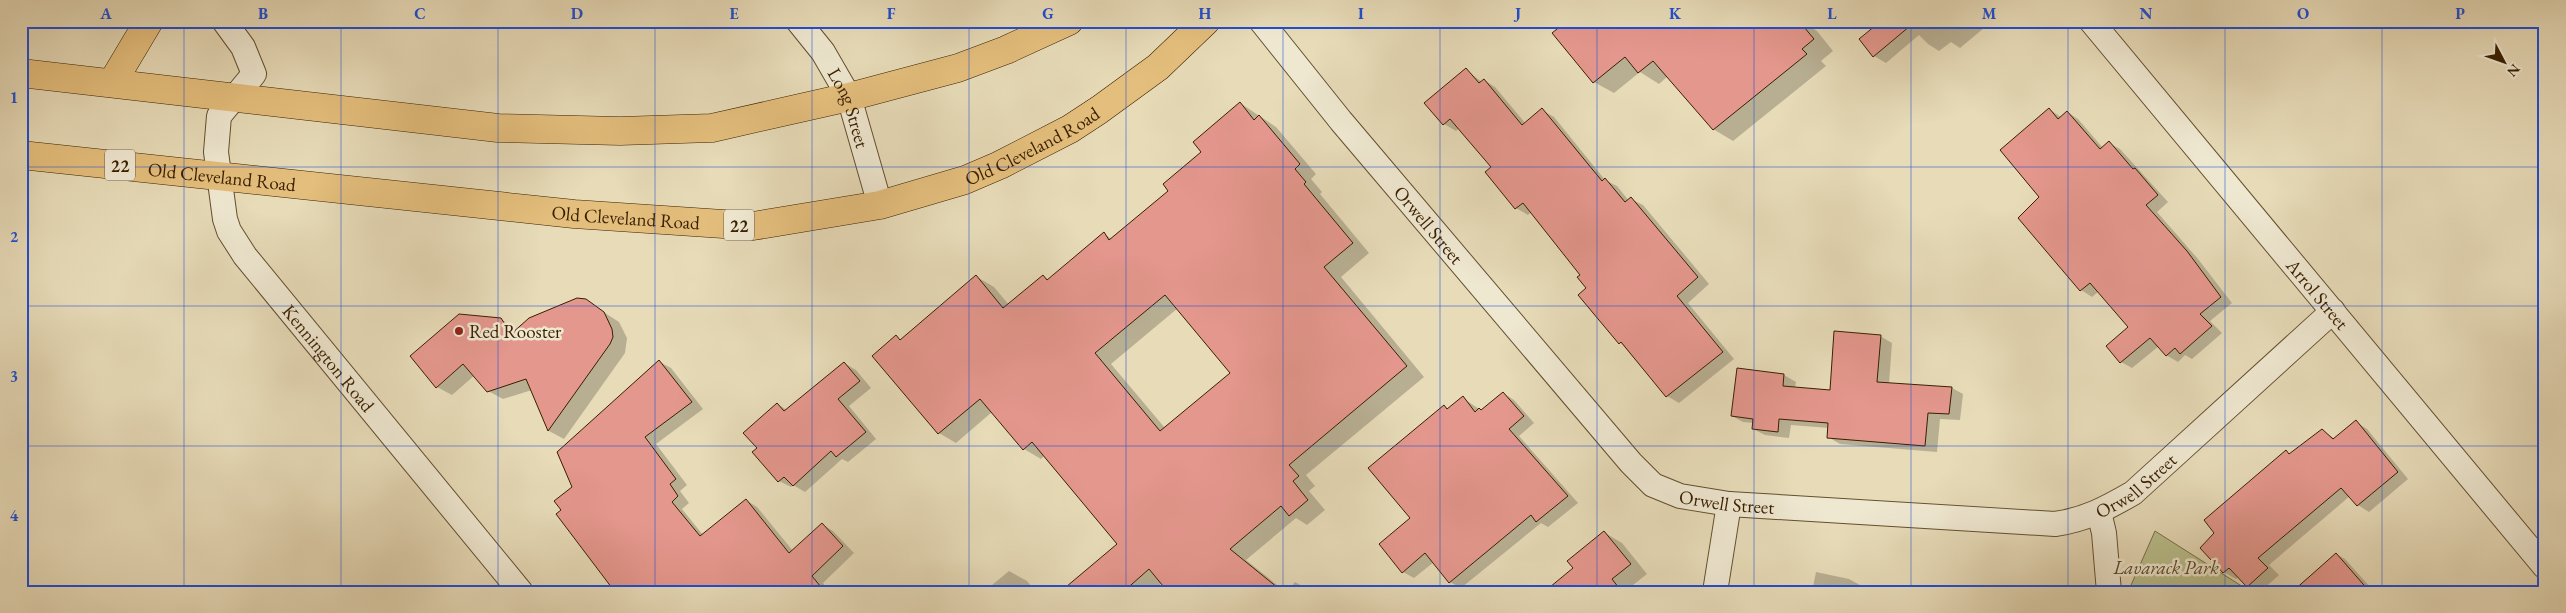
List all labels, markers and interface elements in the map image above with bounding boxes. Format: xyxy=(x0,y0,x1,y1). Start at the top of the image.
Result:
text: A xyxy=(99,3,112,24)
text: B xyxy=(258,3,268,24)
text: C xyxy=(414,3,426,24)
text: D xyxy=(571,3,583,24)
text: E xyxy=(729,3,739,24)
text: F xyxy=(887,3,896,24)
text: G xyxy=(1042,3,1054,24)
text: H xyxy=(1199,3,1212,24)
text: I xyxy=(1358,3,1364,24)
text: J xyxy=(1513,3,1521,24)
text: K xyxy=(1669,3,1682,24)
text: L xyxy=(1827,3,1837,24)
text: M xyxy=(1982,3,1997,24)
text: N xyxy=(2140,3,2153,24)
text: O xyxy=(2297,3,2309,24)
text: P xyxy=(2455,3,2465,24)
north arrow xyxy=(2478,38,2528,88)
text: N xyxy=(2503,60,2524,81)
street label: Long Street xyxy=(822,63,875,151)
text: 1 xyxy=(10,87,18,108)
street label: Old Cleveland Road xyxy=(961,100,1105,191)
road number: 22 xyxy=(105,150,135,180)
street label: Old Cleveland Road xyxy=(147,156,297,197)
street label: Orwell Street xyxy=(1388,180,1469,269)
street label: Old Cleveland Road xyxy=(550,199,701,235)
road number: 22 xyxy=(724,210,754,240)
text: 2 xyxy=(10,226,19,247)
street label: Arrol Street xyxy=(2280,252,2355,335)
street label: Kennington Road xyxy=(277,299,381,417)
place label: Red Rooster xyxy=(469,319,562,344)
marker: Red Rooster xyxy=(453,325,465,337)
text: 3 xyxy=(10,366,18,387)
street label: Orwell Street xyxy=(2091,447,2182,524)
street label: Orwell Street xyxy=(1677,484,1775,519)
text: 4 xyxy=(10,505,19,526)
park label: Lavarack Park xyxy=(2112,555,2219,580)

